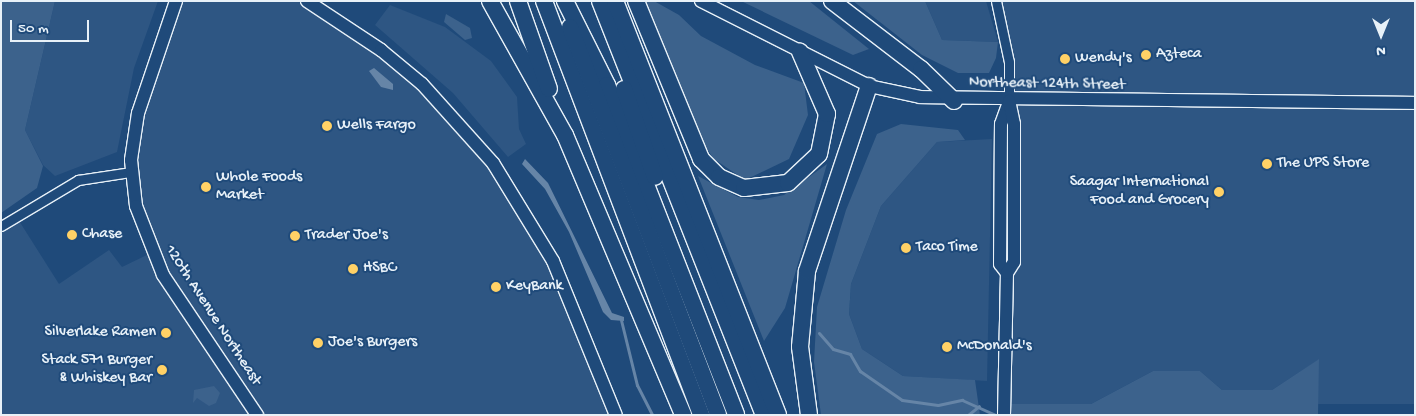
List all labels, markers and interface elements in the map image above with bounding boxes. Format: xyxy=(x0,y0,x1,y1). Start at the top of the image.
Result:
scale bar xyxy=(12,10,91,42)
north arrow xyxy=(1356,10,1406,60)
text: 50 m xyxy=(18,20,49,38)
text: N xyxy=(1376,42,1386,59)
place label: Azteca xyxy=(1156,45,1202,65)
place label: Wendy's xyxy=(1075,49,1132,69)
marker: Azteca xyxy=(1140,49,1152,61)
marker: Wendy's xyxy=(1059,53,1071,65)
street label: Northeast 124th Street xyxy=(969,74,1125,96)
place label: Wells Fargo xyxy=(337,116,416,136)
marker: Wells Fargo xyxy=(321,120,333,132)
place label: The UPS Store xyxy=(1277,154,1369,174)
marker: The UPS Store xyxy=(1261,158,1273,170)
place label: Whole Foods Market xyxy=(216,168,302,206)
place label: Saagar International Food and Grocery xyxy=(1070,173,1209,211)
marker: Whole Foods Market xyxy=(200,181,212,193)
marker: Saagar International Food and Grocery xyxy=(1213,186,1225,198)
place label: Chase xyxy=(82,225,122,245)
place label: Trader Joe's xyxy=(305,226,388,246)
marker: Chase xyxy=(66,229,78,241)
marker: Trader Joe's xyxy=(289,230,301,242)
place label: Taco Time xyxy=(916,238,978,258)
street label: 120th Avenue Northeast xyxy=(159,242,265,390)
marker: Taco Time xyxy=(900,242,912,254)
place label: HSBC xyxy=(363,259,396,279)
marker: HSBC xyxy=(347,263,359,275)
place label: KeyBank xyxy=(506,277,563,297)
marker: KeyBank xyxy=(490,281,502,293)
place label: Silverlake Ramen xyxy=(45,323,156,343)
marker: Silverlake Ramen xyxy=(160,327,172,339)
place label: Joe's Burgers xyxy=(328,333,417,353)
marker: Joe's Burgers xyxy=(312,337,324,349)
place label: McDonald's xyxy=(957,337,1032,357)
marker: McDonald's xyxy=(941,341,953,353)
place label: Stack 571 Burger & Whiskey Bar xyxy=(41,351,152,389)
marker: Stack 571 Burger & Whiskey Bar xyxy=(156,364,168,376)

